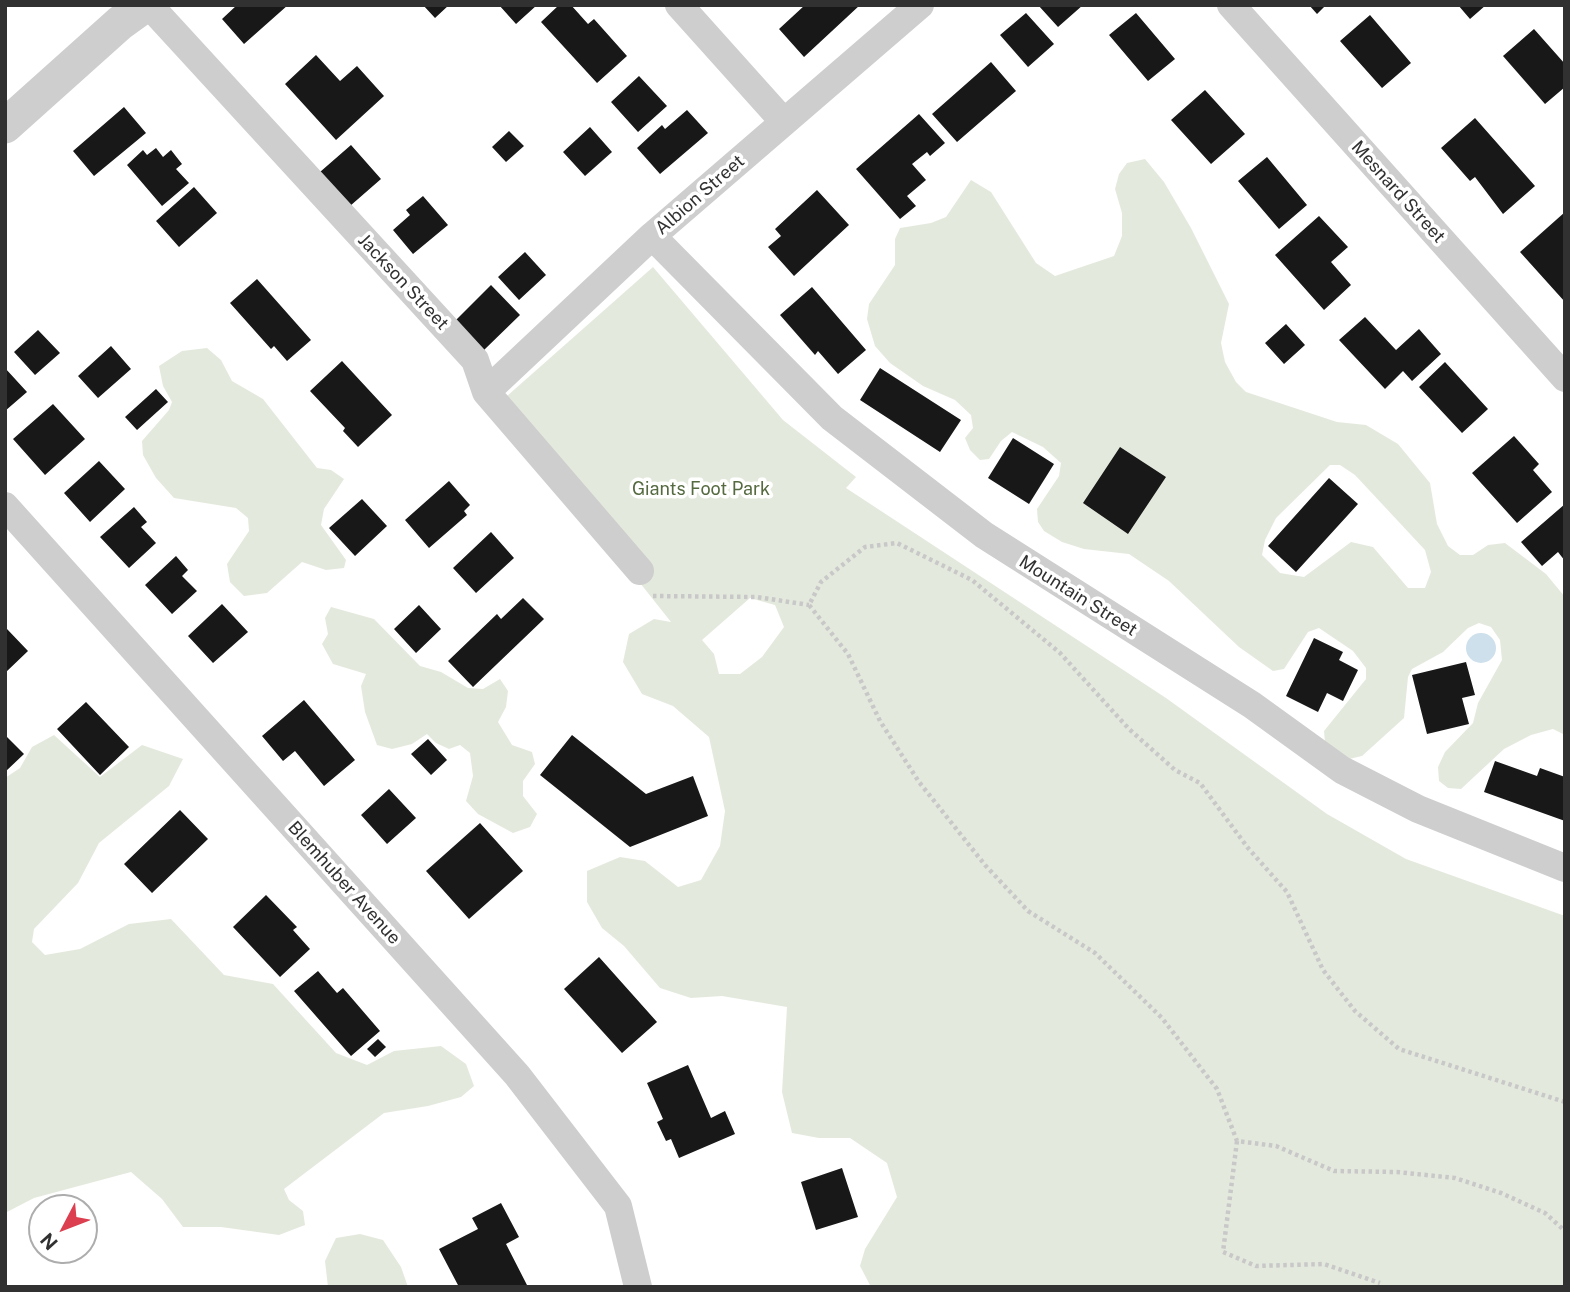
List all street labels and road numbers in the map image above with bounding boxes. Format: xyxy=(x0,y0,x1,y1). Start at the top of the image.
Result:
street label: Mesnard Street xyxy=(1346,136,1450,248)
street label: Albion Street xyxy=(651,150,749,240)
street label: Jackson Street xyxy=(353,230,453,334)
street label: Mountain Street xyxy=(1015,551,1141,641)
street label: Blemhuber Avenue xyxy=(283,817,405,949)

